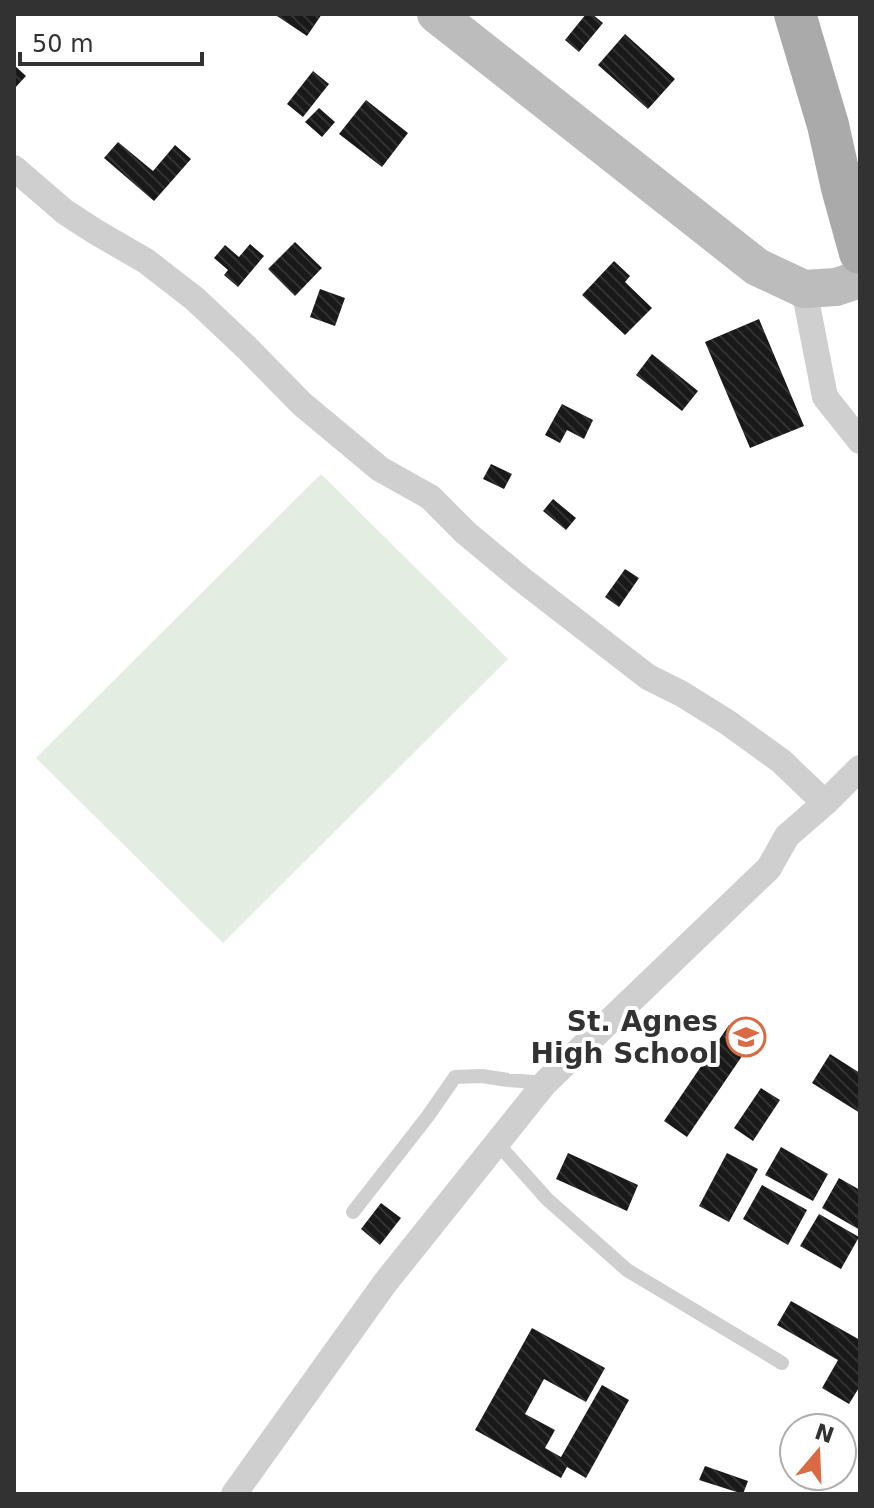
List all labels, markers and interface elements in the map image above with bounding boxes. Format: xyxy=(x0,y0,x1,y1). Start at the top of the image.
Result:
scale bar xyxy=(20,16,202,66)
text: 50 m xyxy=(32,30,94,58)
place label: St. Agnes High School xyxy=(530,1005,718,1070)
school or university icon: St. Agnes High School xyxy=(725,1016,767,1058)
north arrow xyxy=(778,1412,858,1492)
text: N xyxy=(812,1419,837,1448)

